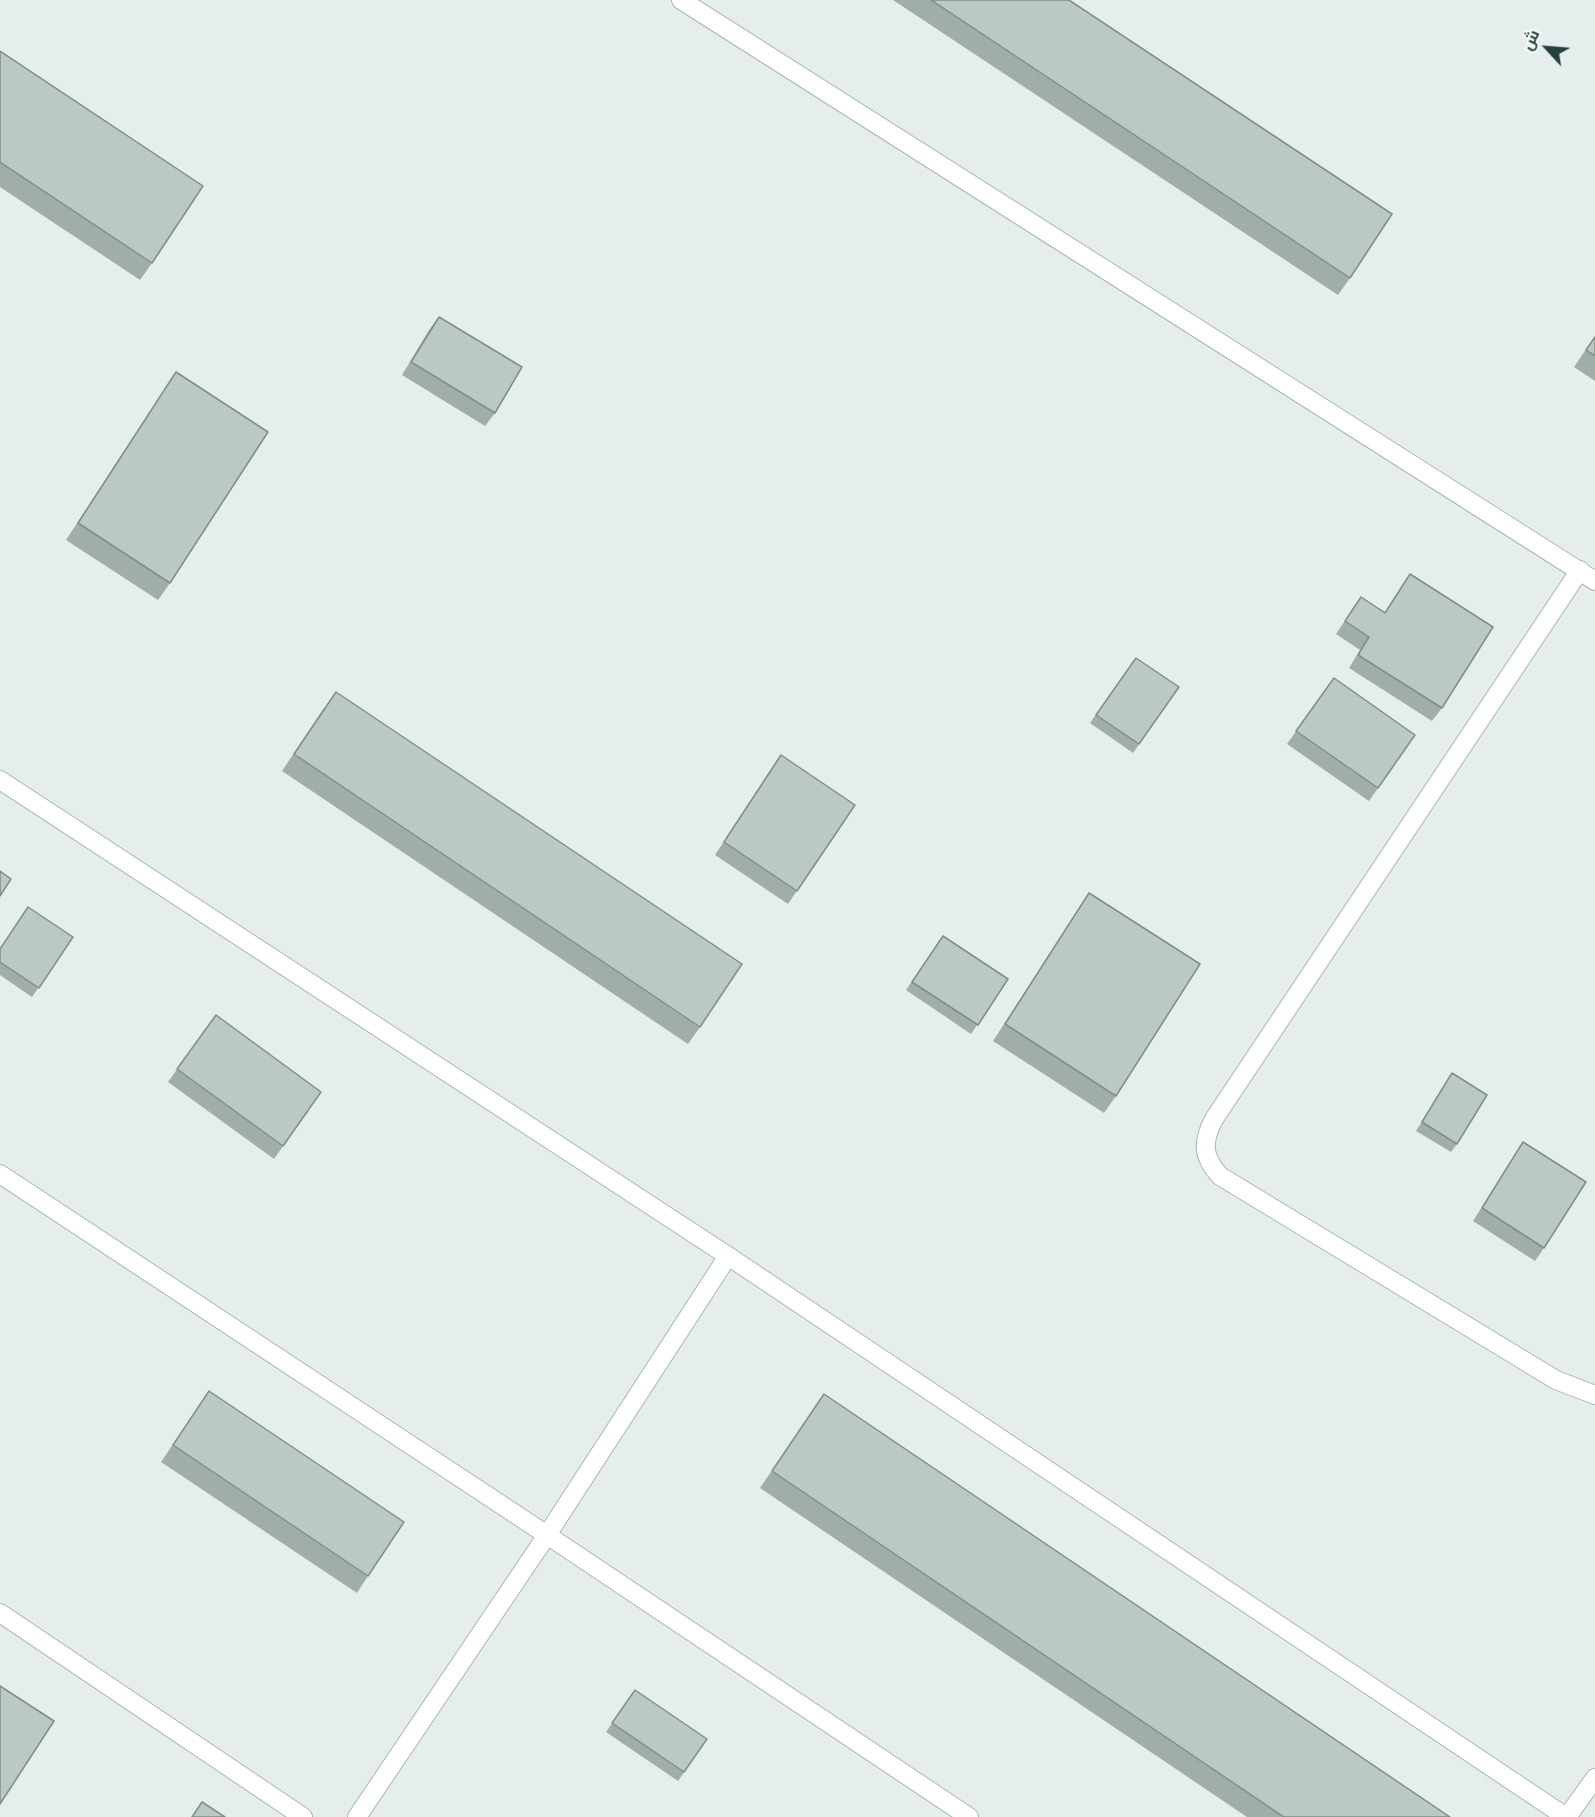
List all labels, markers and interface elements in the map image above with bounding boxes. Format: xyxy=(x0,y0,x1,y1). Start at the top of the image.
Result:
north arrow xyxy=(1517,18,1577,78)
text: ش xyxy=(1516,26,1545,54)

